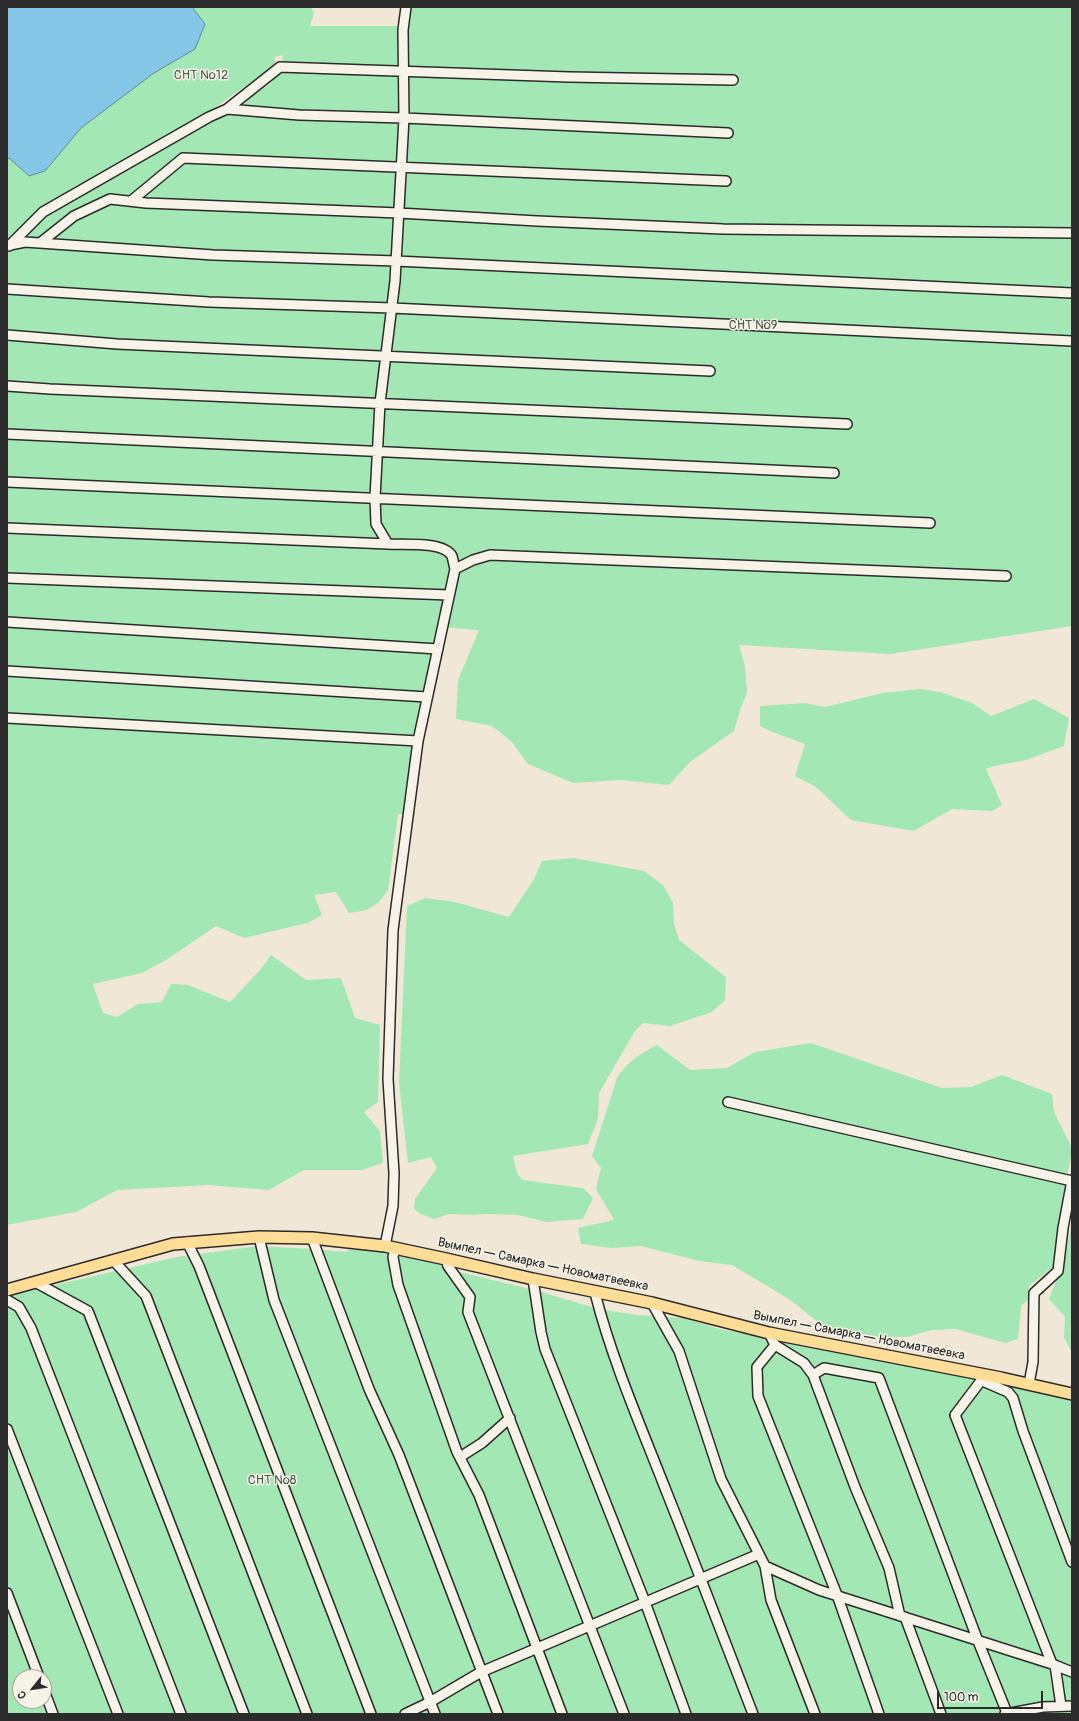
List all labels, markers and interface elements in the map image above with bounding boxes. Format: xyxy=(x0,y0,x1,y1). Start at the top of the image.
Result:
park label: СНТ №12 xyxy=(174,68,228,84)
park label: СНТ №9 xyxy=(729,318,777,334)
street label: Вымпел — Самарка — Новоматвеевка xyxy=(436,1235,650,1295)
street label: Вымпел — Самарка — Новоматвеевка xyxy=(752,1308,966,1364)
park label: СНТ №8 xyxy=(248,1473,296,1489)
north arrow xyxy=(12,1669,52,1709)
scale bar xyxy=(939,1683,1045,1709)
text: С xyxy=(15,1689,29,1701)
text: 100 m xyxy=(944,1690,978,1705)

